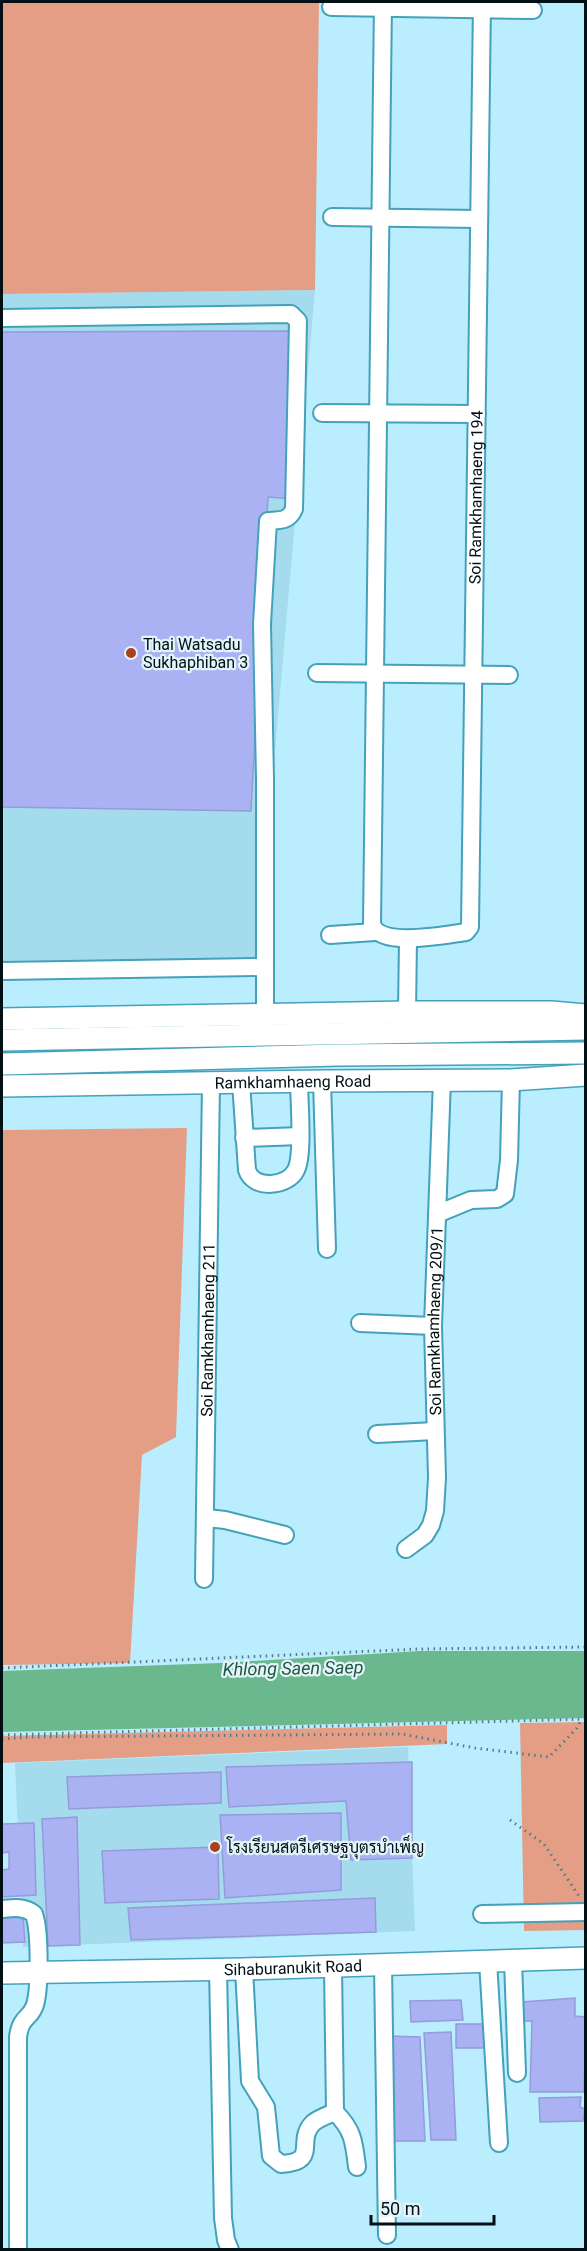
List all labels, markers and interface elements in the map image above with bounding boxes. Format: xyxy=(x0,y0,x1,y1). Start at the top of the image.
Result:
street label: Soi Ramkhamhaeng 194 xyxy=(465,410,486,584)
place label: Thai Watsadu Sukhaphiban 3 xyxy=(143,635,248,672)
marker: Thai Watsadu Sukhaphiban 3 xyxy=(124,646,138,660)
street label: Ramkhamhaeng Road xyxy=(214,1071,371,1092)
street label: Soi Ramkhamhaeng 209/1 xyxy=(423,1226,446,1416)
street label: Soi Ramkhamhaeng 211 xyxy=(197,1243,218,1417)
water label: Khlong Saen Saep xyxy=(222,1656,364,1680)
place label: โรงเรียนสตรีเศรษฐบุตรบำเพ็ญ xyxy=(226,1834,424,1859)
marker: โรงเรียนสตรีเศรษฐบุตรบำเพ็ญ xyxy=(208,1840,222,1854)
street label: Sihaburanukit Road xyxy=(224,1956,362,1979)
scale bar xyxy=(371,2188,494,2226)
text: 50 m xyxy=(380,2198,420,2219)

